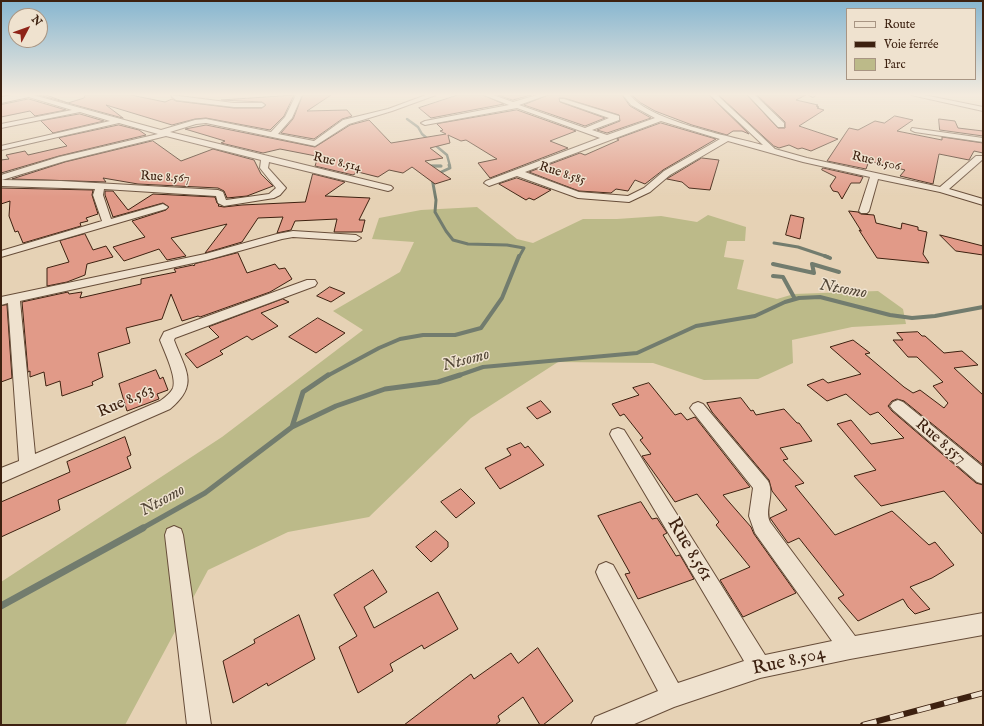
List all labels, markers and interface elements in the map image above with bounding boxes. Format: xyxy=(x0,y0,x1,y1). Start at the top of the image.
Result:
north arrow xyxy=(8,8,48,48)
legend xyxy=(846,8,976,80)
text: N xyxy=(28,13,45,29)
text: Route xyxy=(884,17,915,32)
text: Voie ferrée xyxy=(884,37,939,52)
text: Parc xyxy=(884,57,906,72)
street label: Rue 8.506 xyxy=(850,149,902,175)
street label: Rue 8.514 xyxy=(311,150,363,176)
street label: Rue 8.585 xyxy=(537,159,587,189)
street label: Rue 8.567 xyxy=(140,169,190,187)
water label: Ntsomo xyxy=(818,276,868,304)
water label: Ntsomo xyxy=(440,345,492,377)
street label: Rue 8.563 xyxy=(95,381,157,423)
street label: Rue 8.557 xyxy=(911,415,969,469)
water label: Ntsomo xyxy=(137,480,189,522)
street label: Rue 8.561 xyxy=(661,514,717,586)
street label: Rue 8.504 xyxy=(750,643,828,681)

